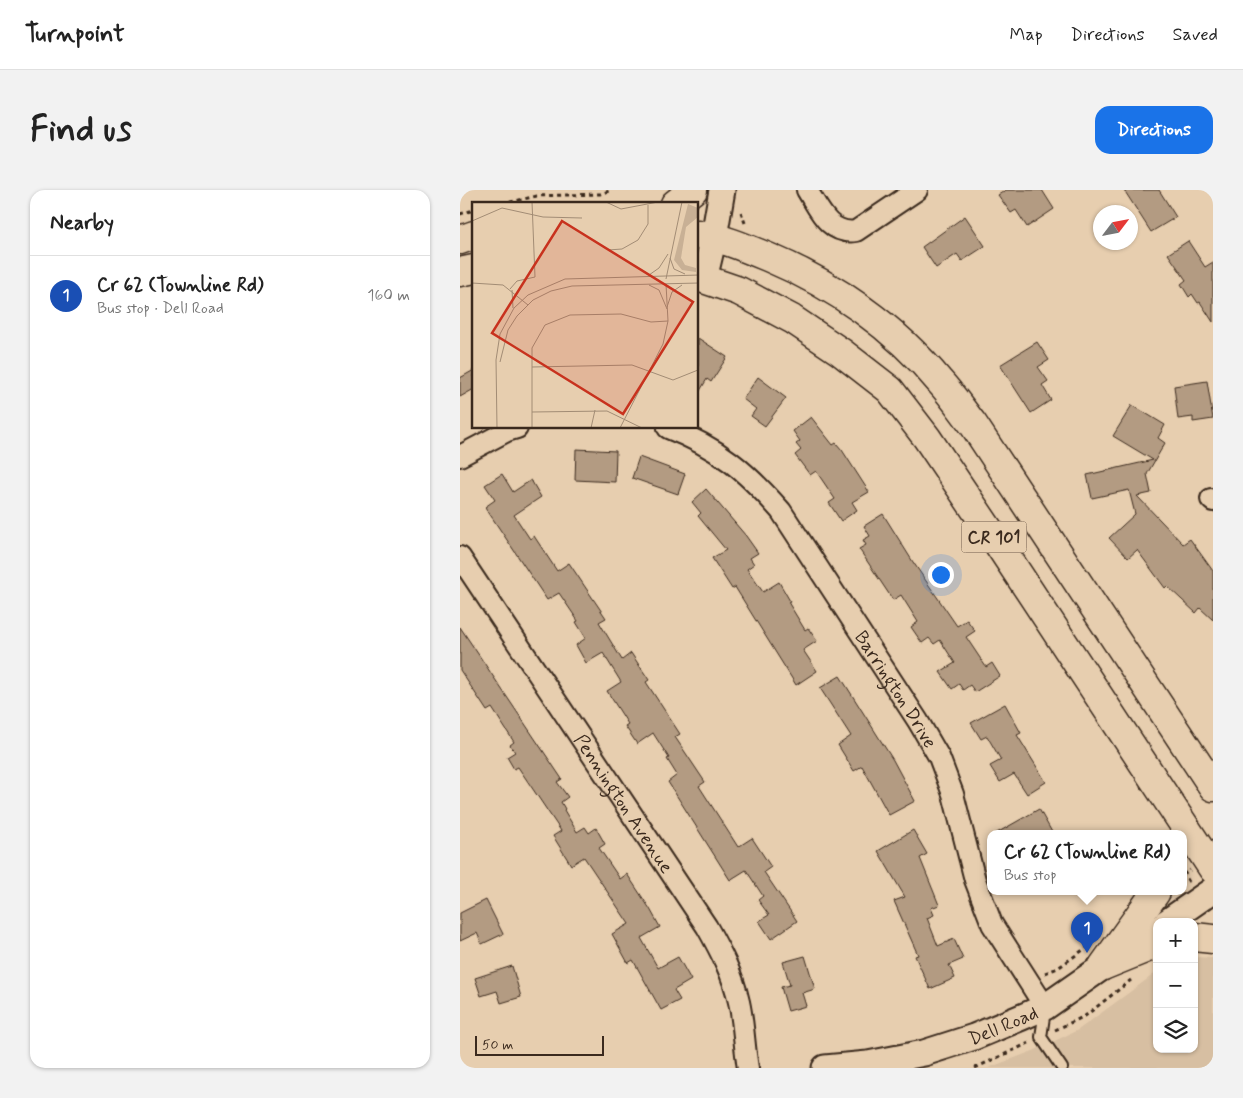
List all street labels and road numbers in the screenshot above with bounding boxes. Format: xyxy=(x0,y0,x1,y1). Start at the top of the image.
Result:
road number: CR 101 xyxy=(962,522,1026,552)
street label: Barrington Drive xyxy=(848,626,942,753)
street label: Pennington Avenue xyxy=(568,729,679,879)
street label: Dell Road xyxy=(965,1001,1042,1052)

